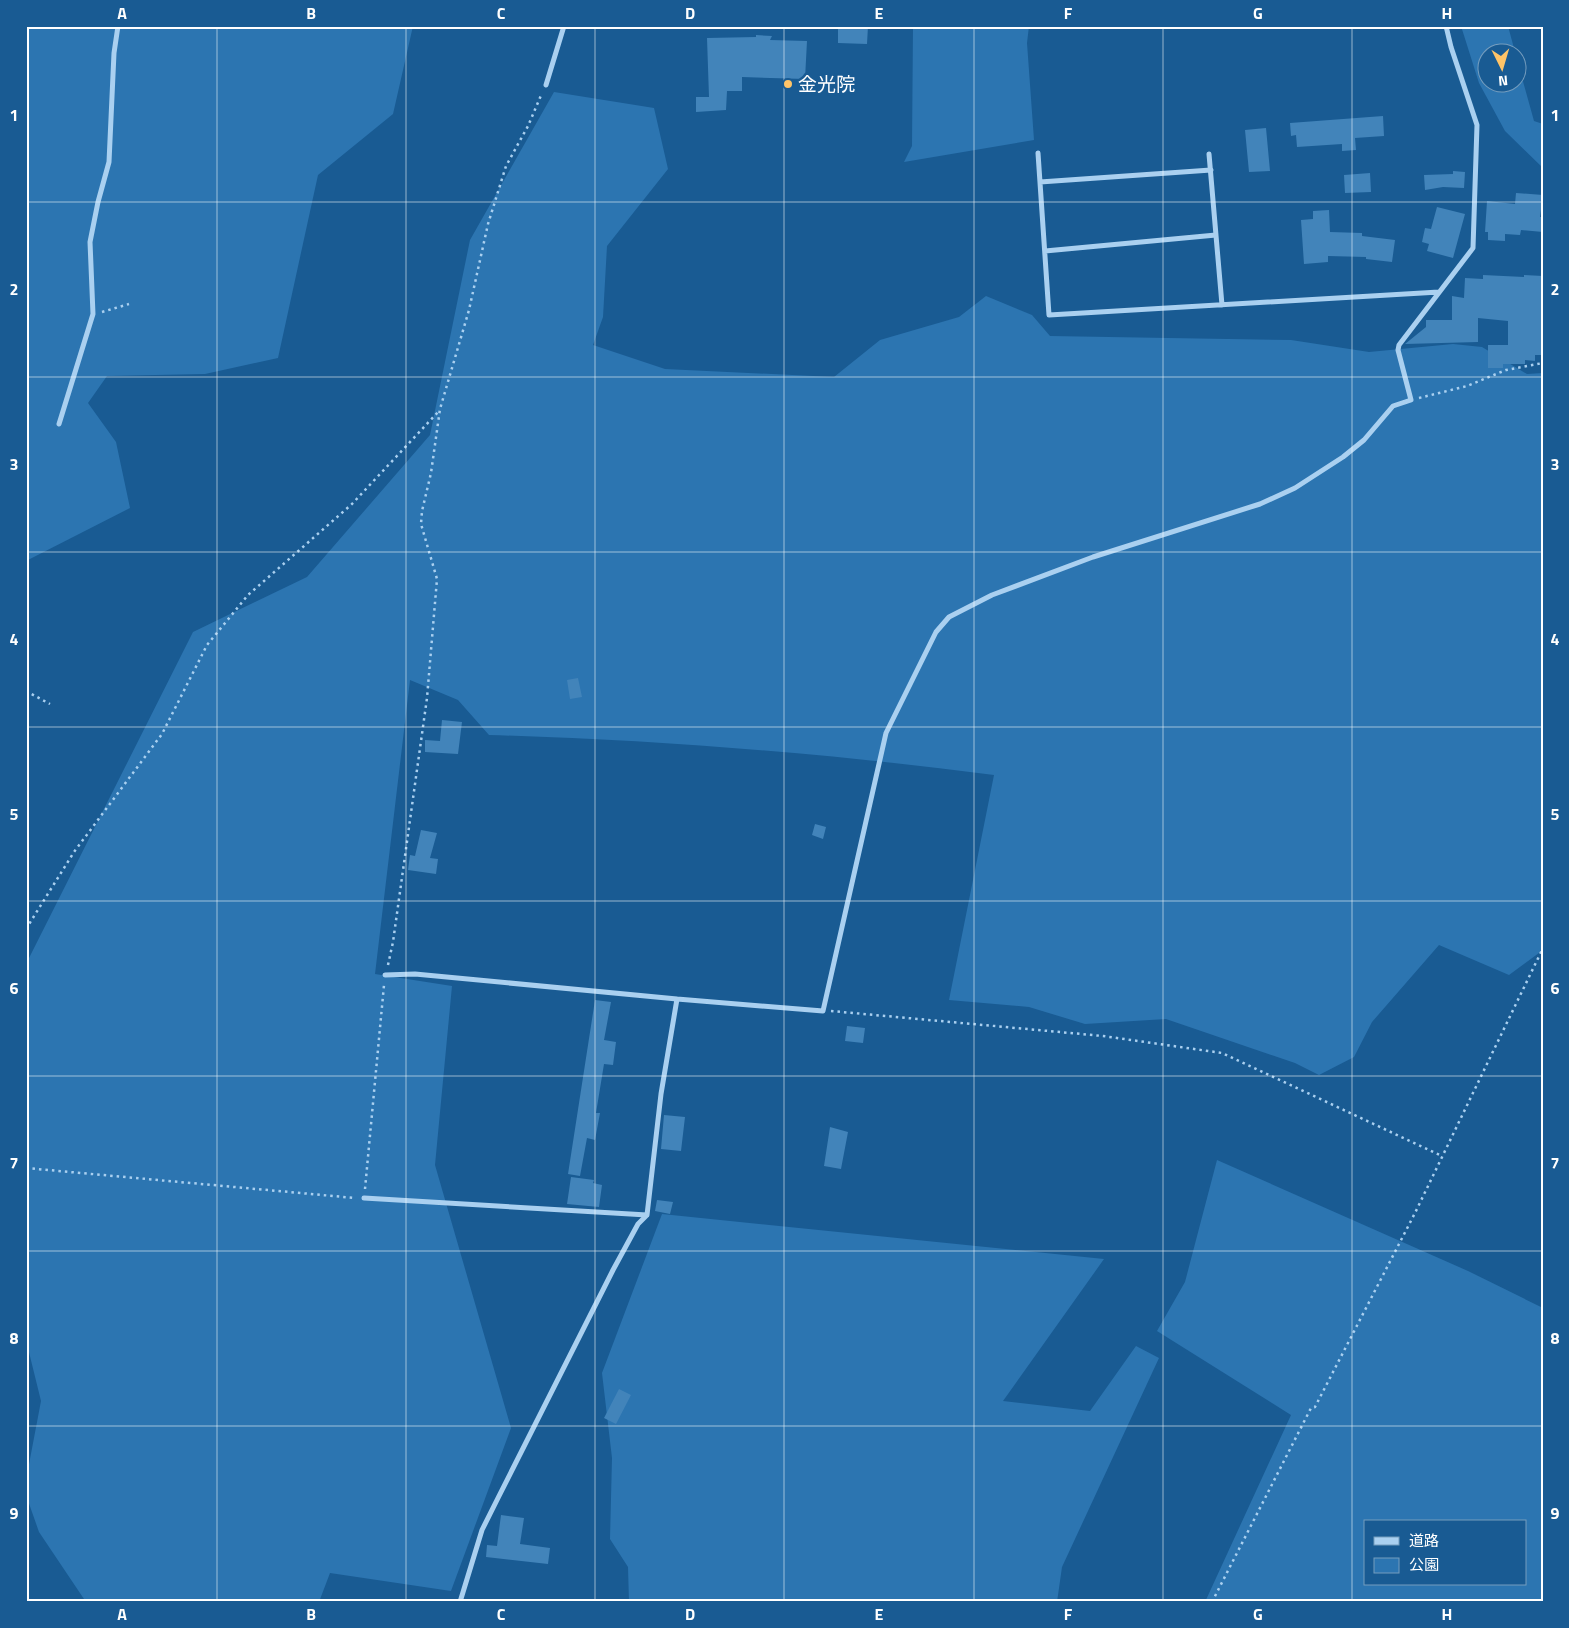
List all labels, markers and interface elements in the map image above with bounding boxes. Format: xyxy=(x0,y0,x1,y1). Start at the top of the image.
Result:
text: A xyxy=(117,1,127,25)
text: B xyxy=(306,1,316,25)
text: C xyxy=(497,1,506,25)
text: D xyxy=(685,1,695,25)
text: E xyxy=(875,1,884,25)
text: F xyxy=(1064,1,1073,25)
text: G xyxy=(1253,1,1263,25)
text: H xyxy=(1442,1,1452,25)
north arrow xyxy=(1476,42,1526,92)
place label: 金光院 xyxy=(798,69,855,98)
text: N xyxy=(1497,71,1509,92)
marker: 金光院 xyxy=(782,78,794,90)
text: 1 xyxy=(10,103,18,127)
text: 1 xyxy=(1551,103,1559,127)
text: 2 xyxy=(10,277,18,301)
text: 2 xyxy=(1551,277,1559,301)
text: 3 xyxy=(10,452,18,476)
text: 3 xyxy=(1551,452,1559,476)
text: 4 xyxy=(10,627,19,651)
text: 4 xyxy=(1551,627,1560,651)
text: 5 xyxy=(10,802,19,826)
text: 5 xyxy=(1551,802,1560,826)
text: 6 xyxy=(10,976,19,1000)
text: 6 xyxy=(1551,976,1560,1000)
text: 7 xyxy=(10,1151,18,1175)
text: 7 xyxy=(1551,1151,1559,1175)
text: 8 xyxy=(10,1326,19,1350)
text: 8 xyxy=(1551,1326,1560,1350)
text: 9 xyxy=(10,1501,19,1525)
text: 9 xyxy=(1551,1501,1560,1525)
legend xyxy=(1364,1520,1526,1586)
text: 道路 xyxy=(1409,1529,1439,1552)
text: 公園 xyxy=(1409,1553,1439,1576)
text: A xyxy=(117,1602,127,1626)
text: B xyxy=(306,1602,316,1626)
text: C xyxy=(497,1602,506,1626)
text: D xyxy=(685,1602,695,1626)
text: E xyxy=(875,1602,884,1626)
text: F xyxy=(1064,1602,1073,1626)
text: G xyxy=(1253,1602,1263,1626)
text: H xyxy=(1442,1602,1452,1626)

